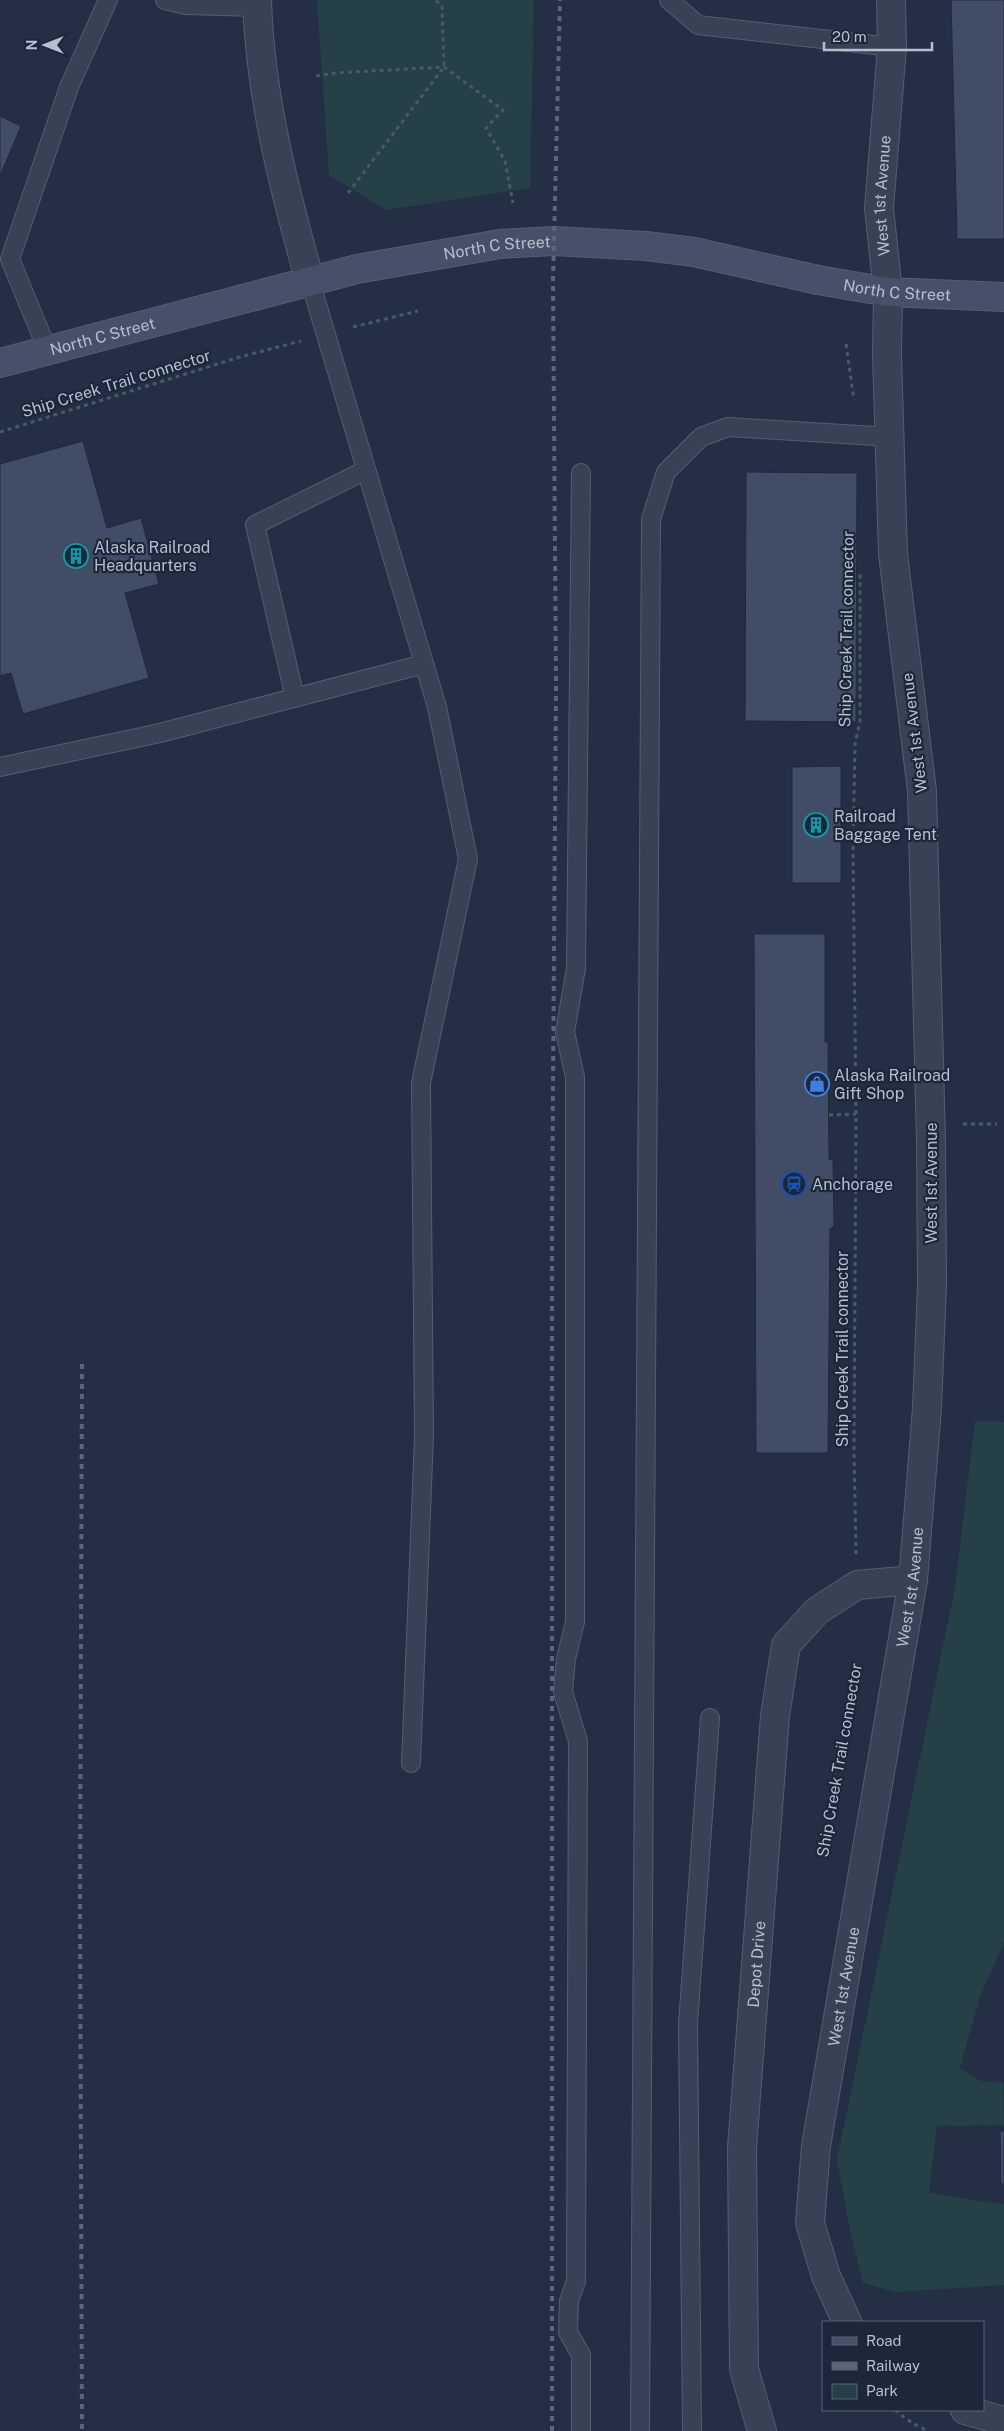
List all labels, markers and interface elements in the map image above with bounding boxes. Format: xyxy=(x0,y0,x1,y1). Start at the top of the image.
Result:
north arrow xyxy=(20,20,70,70)
scale bar xyxy=(824,20,932,52)
text: 20 m xyxy=(832,28,867,45)
text: N xyxy=(24,40,40,50)
street label: West 1st Avenue xyxy=(870,134,895,257)
street label: North C Street xyxy=(442,232,551,264)
street label: North C Street xyxy=(842,276,951,305)
street label: North C Street xyxy=(48,314,157,359)
street label: Ship Creek Trail connector xyxy=(19,346,213,421)
street label: Ship Creek Trail connector xyxy=(835,531,858,728)
place label: Alaska Railroad Headquarters xyxy=(94,538,210,575)
building icon: Alaska Railroad Headquarters xyxy=(63,543,89,569)
street label: West 1st Avenue xyxy=(898,672,931,794)
place label: Railroad Baggage Tent xyxy=(834,807,937,844)
building icon: Railroad Baggage Tent xyxy=(803,812,829,838)
place label: Alaska Railroad Gift Shop xyxy=(834,1066,950,1103)
shop icon: Alaska Railroad Gift Shop xyxy=(804,1071,830,1097)
street label: West 1st Avenue xyxy=(922,1122,941,1244)
station icon: Anchorage xyxy=(781,1171,807,1197)
place label: Anchorage xyxy=(812,1175,893,1194)
street label: Ship Creek Trail connector xyxy=(833,1251,852,1447)
street label: West 1st Avenue xyxy=(893,1526,927,1649)
street label: Ship Creek Trail connector xyxy=(813,1662,866,1859)
street label: Depot Drive xyxy=(744,1920,769,2008)
street label: West 1st Avenue xyxy=(824,1925,863,2048)
legend xyxy=(822,2321,984,2411)
text: Road xyxy=(866,2332,902,2349)
text: Railway xyxy=(866,2357,920,2374)
text: Park xyxy=(866,2382,898,2399)

